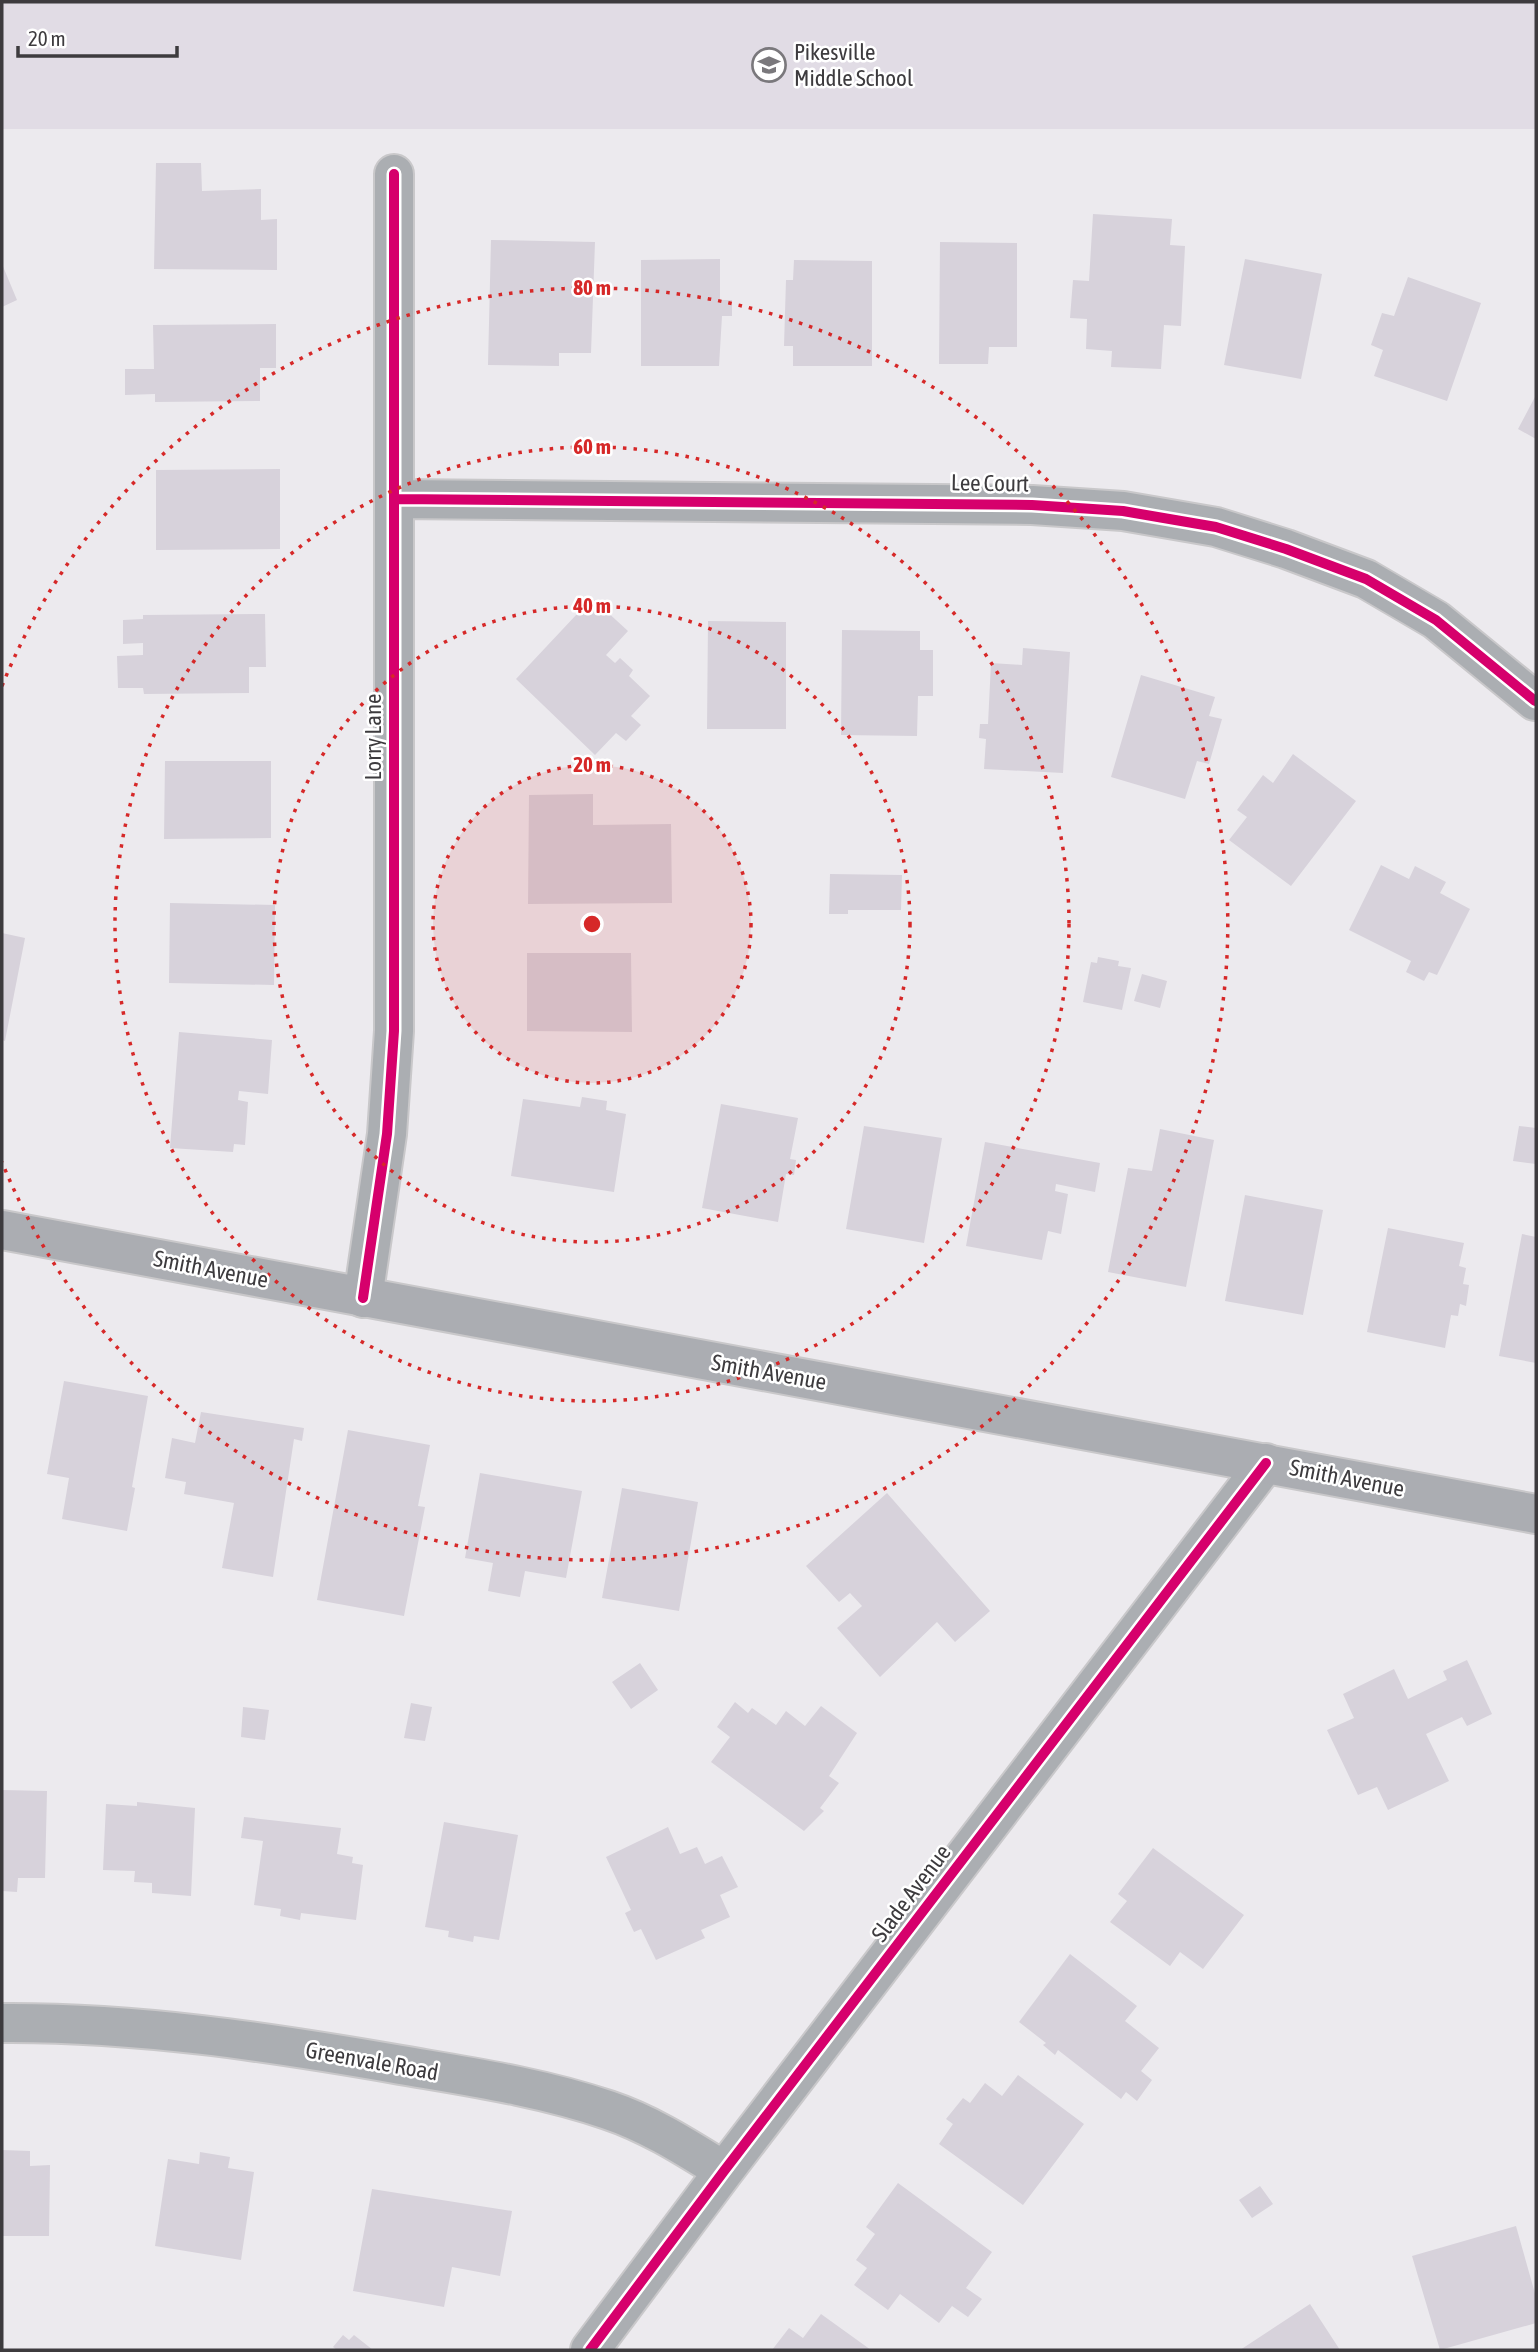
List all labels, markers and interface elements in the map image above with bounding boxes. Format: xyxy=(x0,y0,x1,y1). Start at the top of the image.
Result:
scale bar xyxy=(18,14,177,58)
text: 20 m xyxy=(28,26,66,50)
place label: Pikesville Middle School xyxy=(794,39,913,91)
school or university icon: Pikesville Middle School xyxy=(750,46,788,84)
text: 80 m xyxy=(573,275,611,299)
text: 60 m xyxy=(573,434,611,458)
street label: Lee Court xyxy=(951,469,1029,497)
text: 40 m xyxy=(572,593,611,617)
street label: Lorry Lane xyxy=(360,693,386,781)
text: 20 m xyxy=(573,752,611,776)
centre of rings xyxy=(580,912,604,936)
street label: Smith Avenue xyxy=(152,1245,270,1293)
street label: Smith Avenue xyxy=(710,1349,828,1395)
street label: Smith Avenue xyxy=(1288,1454,1406,1502)
street label: Slade Avenue xyxy=(866,1839,956,1947)
street label: Greenvale Road xyxy=(304,2037,440,2085)

